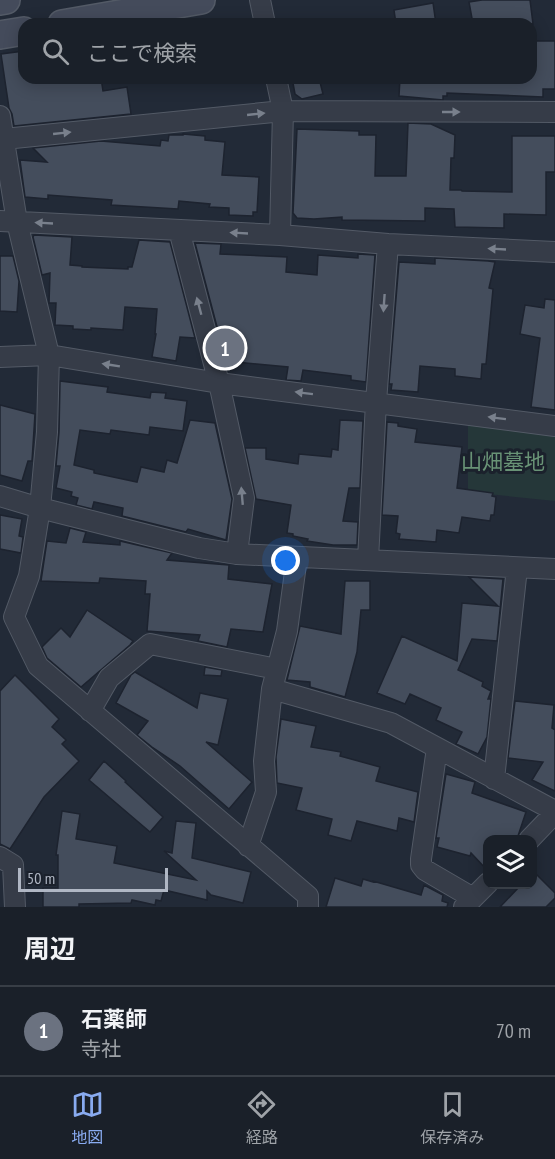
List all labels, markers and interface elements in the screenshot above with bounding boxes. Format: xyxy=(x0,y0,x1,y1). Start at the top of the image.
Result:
search box xyxy=(18,18,537,84)
icon: search xyxy=(39,35,72,68)
text: ここで検索 xyxy=(87,39,197,67)
one-way arrow xyxy=(441,107,460,117)
one-way arrow xyxy=(246,109,265,119)
one-way arrow xyxy=(52,128,71,138)
one-way arrow xyxy=(35,219,54,228)
one-way arrow xyxy=(230,229,249,238)
one-way arrow xyxy=(487,245,506,254)
one-way arrow xyxy=(379,293,388,312)
one-way arrow xyxy=(193,297,203,315)
pin: 1 xyxy=(206,326,244,370)
one-way arrow xyxy=(101,360,120,369)
one-way arrow xyxy=(294,389,313,398)
one-way arrow xyxy=(487,413,506,423)
park label: 山畑墓地 xyxy=(461,448,545,475)
one-way arrow xyxy=(237,486,247,505)
your location xyxy=(271,546,300,575)
map controls xyxy=(483,835,537,889)
button: layers xyxy=(483,835,537,889)
scale bar xyxy=(18,865,168,892)
text: 50 m xyxy=(27,868,55,888)
text: 周辺 xyxy=(24,932,76,965)
text: 石薬師 xyxy=(81,1005,147,1033)
text: 1 xyxy=(39,1018,48,1044)
text: 70 m xyxy=(496,1018,531,1044)
text: 寺社 xyxy=(81,1036,121,1062)
tab: 地図 xyxy=(71,1088,104,1148)
tab: 経路 xyxy=(245,1088,278,1148)
tab: 保存済み xyxy=(420,1088,484,1148)

